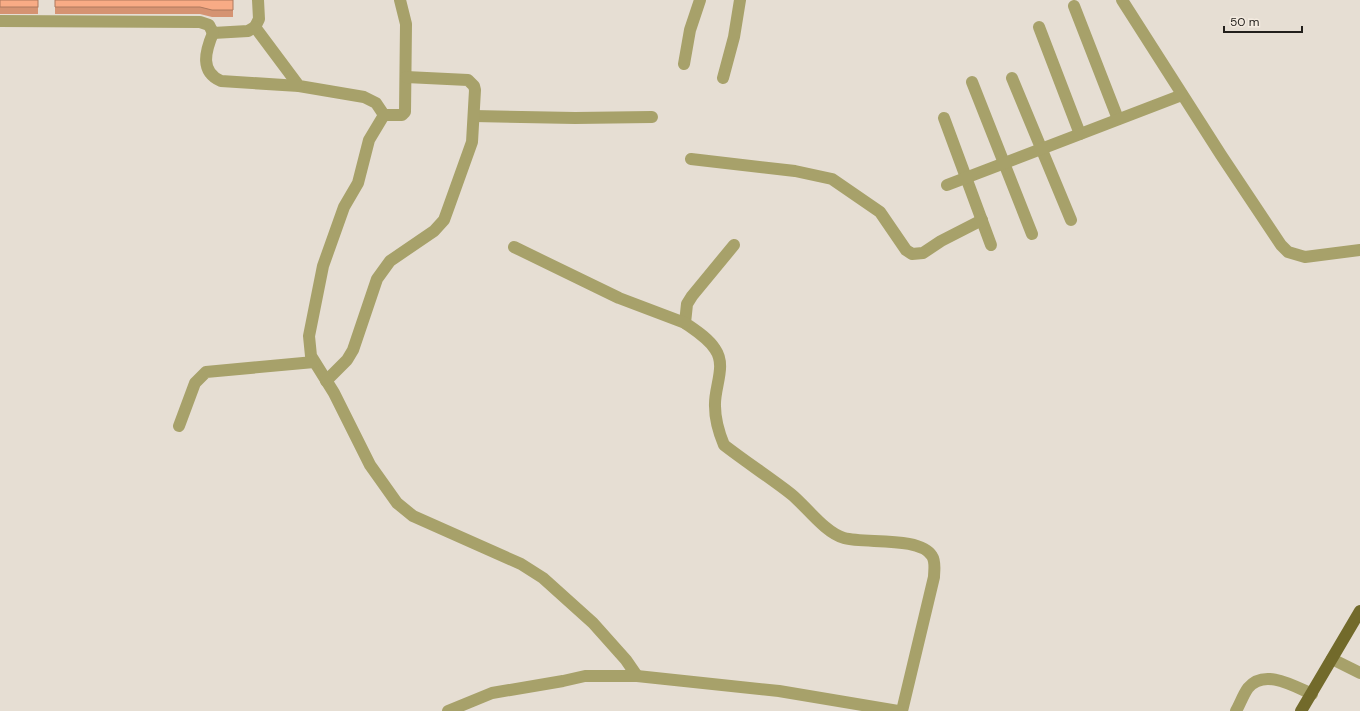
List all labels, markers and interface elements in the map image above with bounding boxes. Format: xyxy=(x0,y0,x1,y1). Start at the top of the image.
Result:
scale bar xyxy=(1224,8,1302,34)
text: 50 m xyxy=(1230,14,1259,30)

